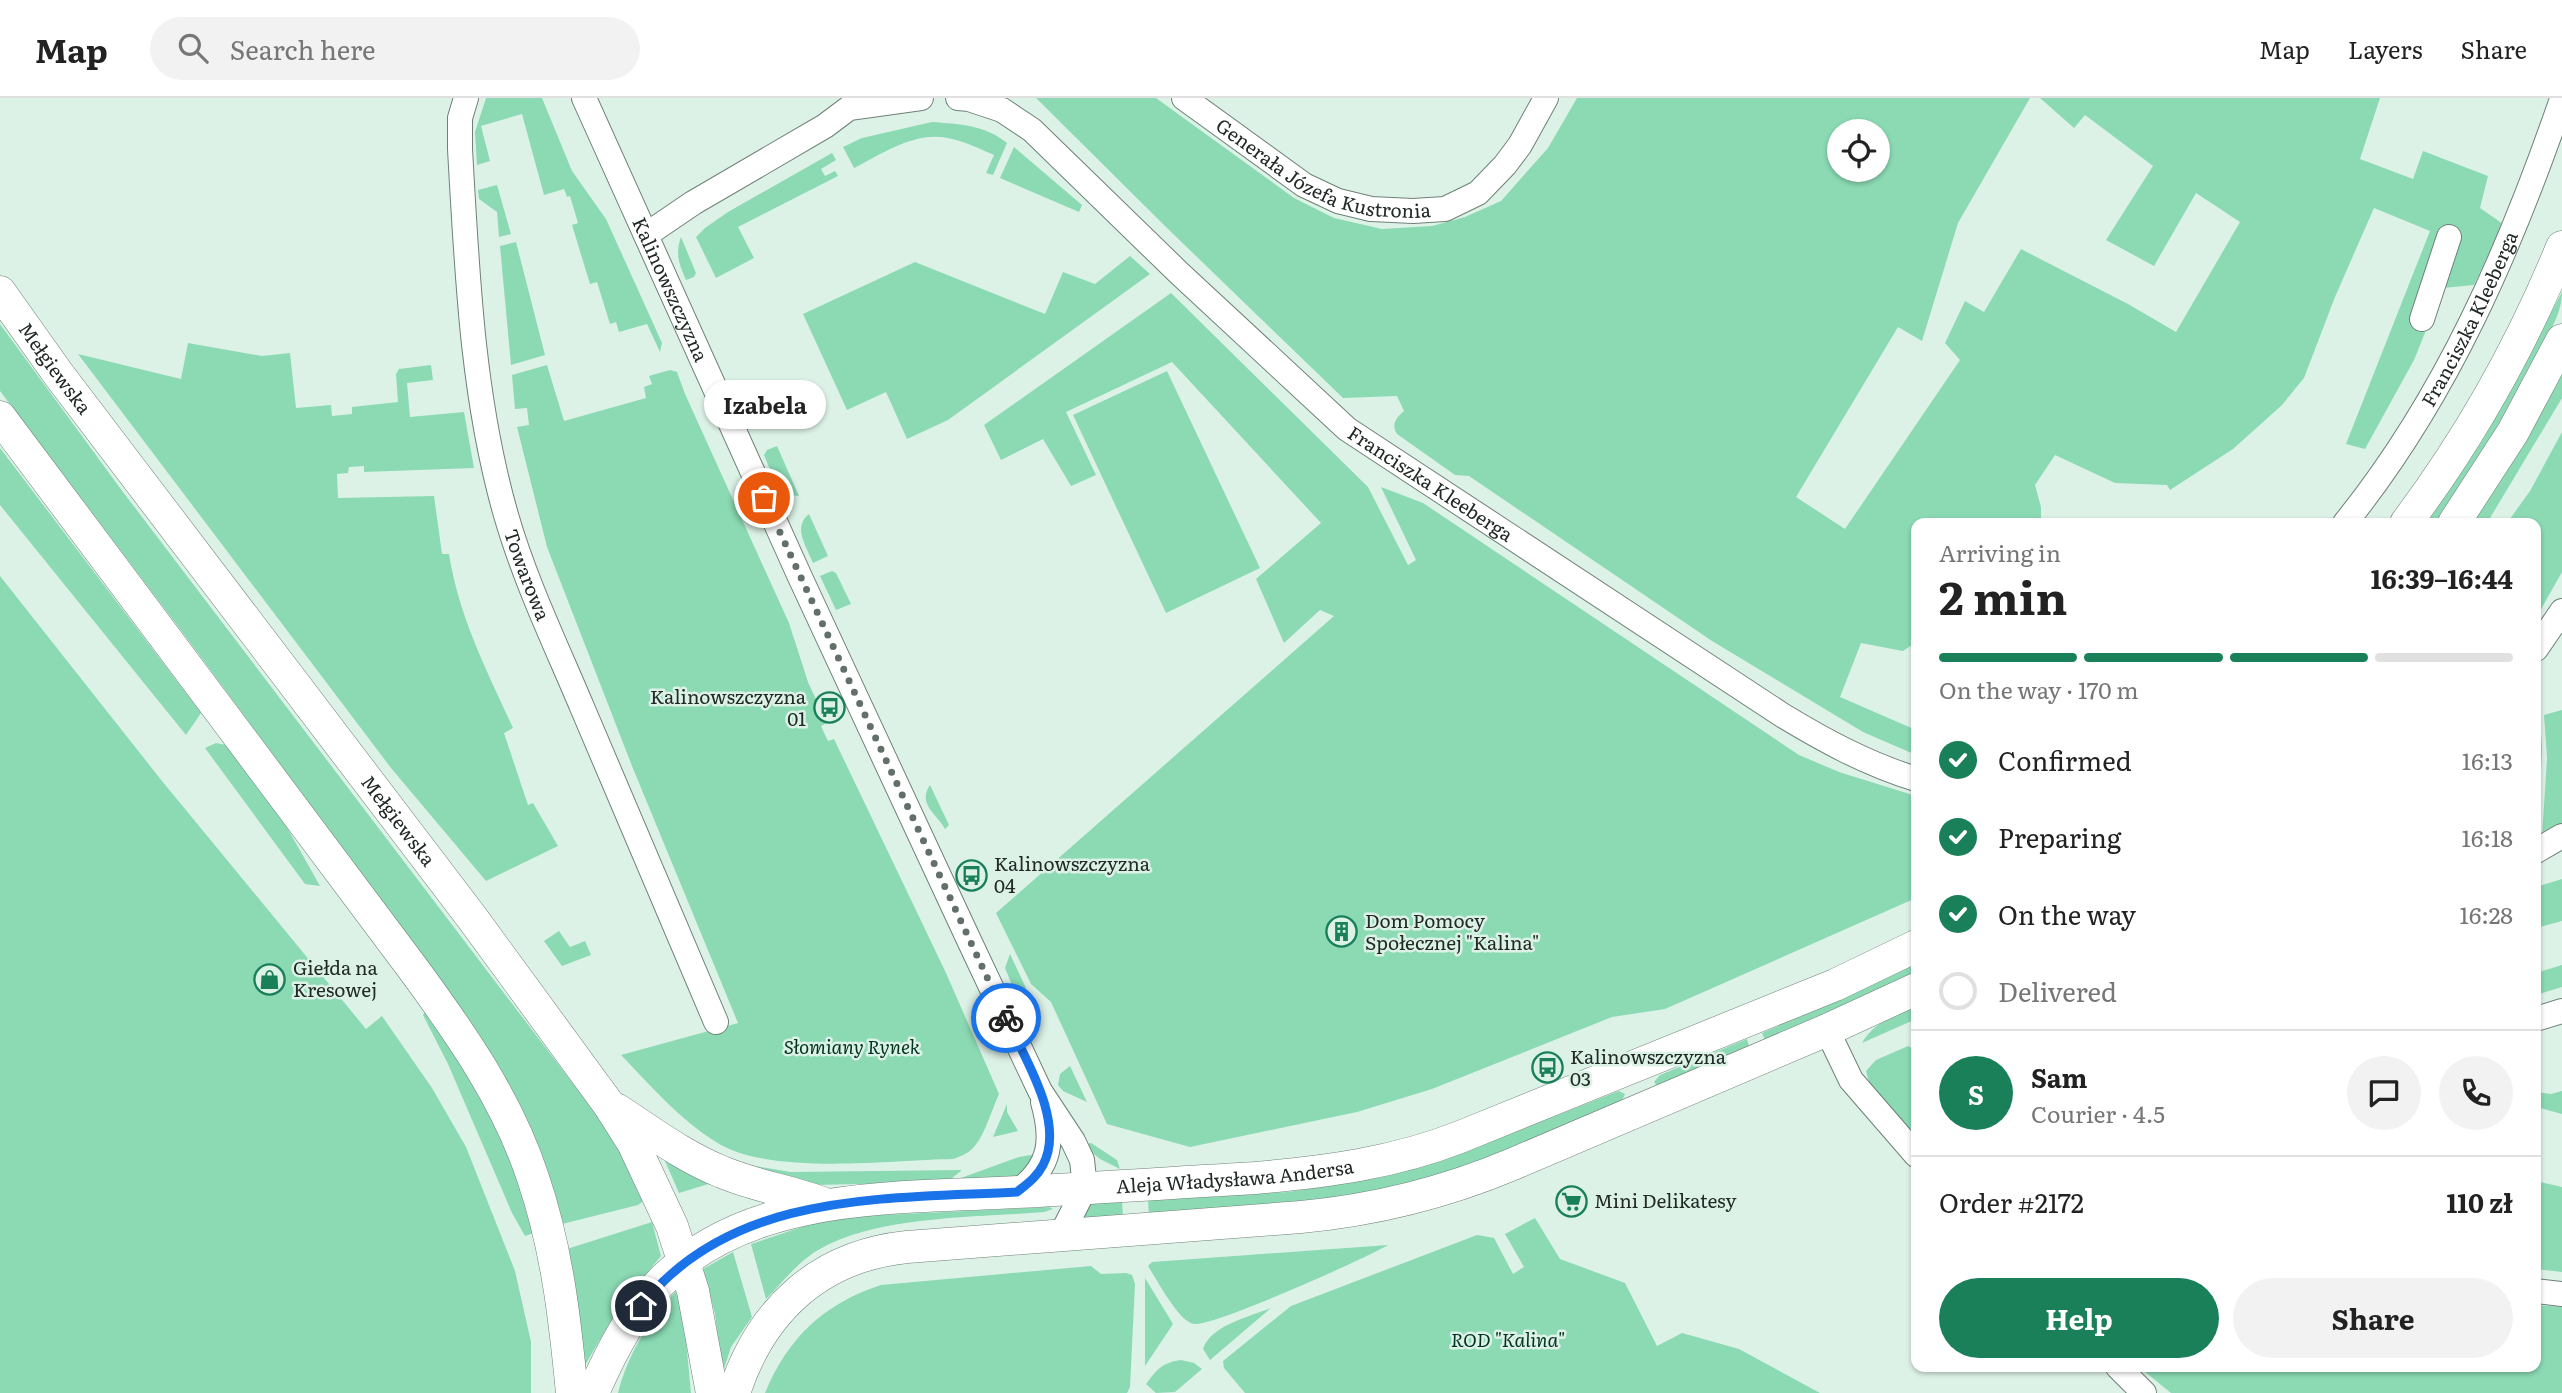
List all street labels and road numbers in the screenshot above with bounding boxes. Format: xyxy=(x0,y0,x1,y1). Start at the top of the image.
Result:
street label: Generała Józefa Kustronia xyxy=(1211,111,1432,224)
street label: Kalinowszczyzna xyxy=(626,212,716,367)
street label: Franciszka Kleeberga xyxy=(2414,226,2524,411)
street label: Mełgiewska xyxy=(13,316,99,420)
street label: Franciszka Kleeberga xyxy=(1343,418,1520,548)
street label: Towarowa xyxy=(498,525,558,625)
street label: Mełgiewska xyxy=(355,769,443,872)
street label: Aleja Władysława Andersa xyxy=(1115,1151,1356,1199)

